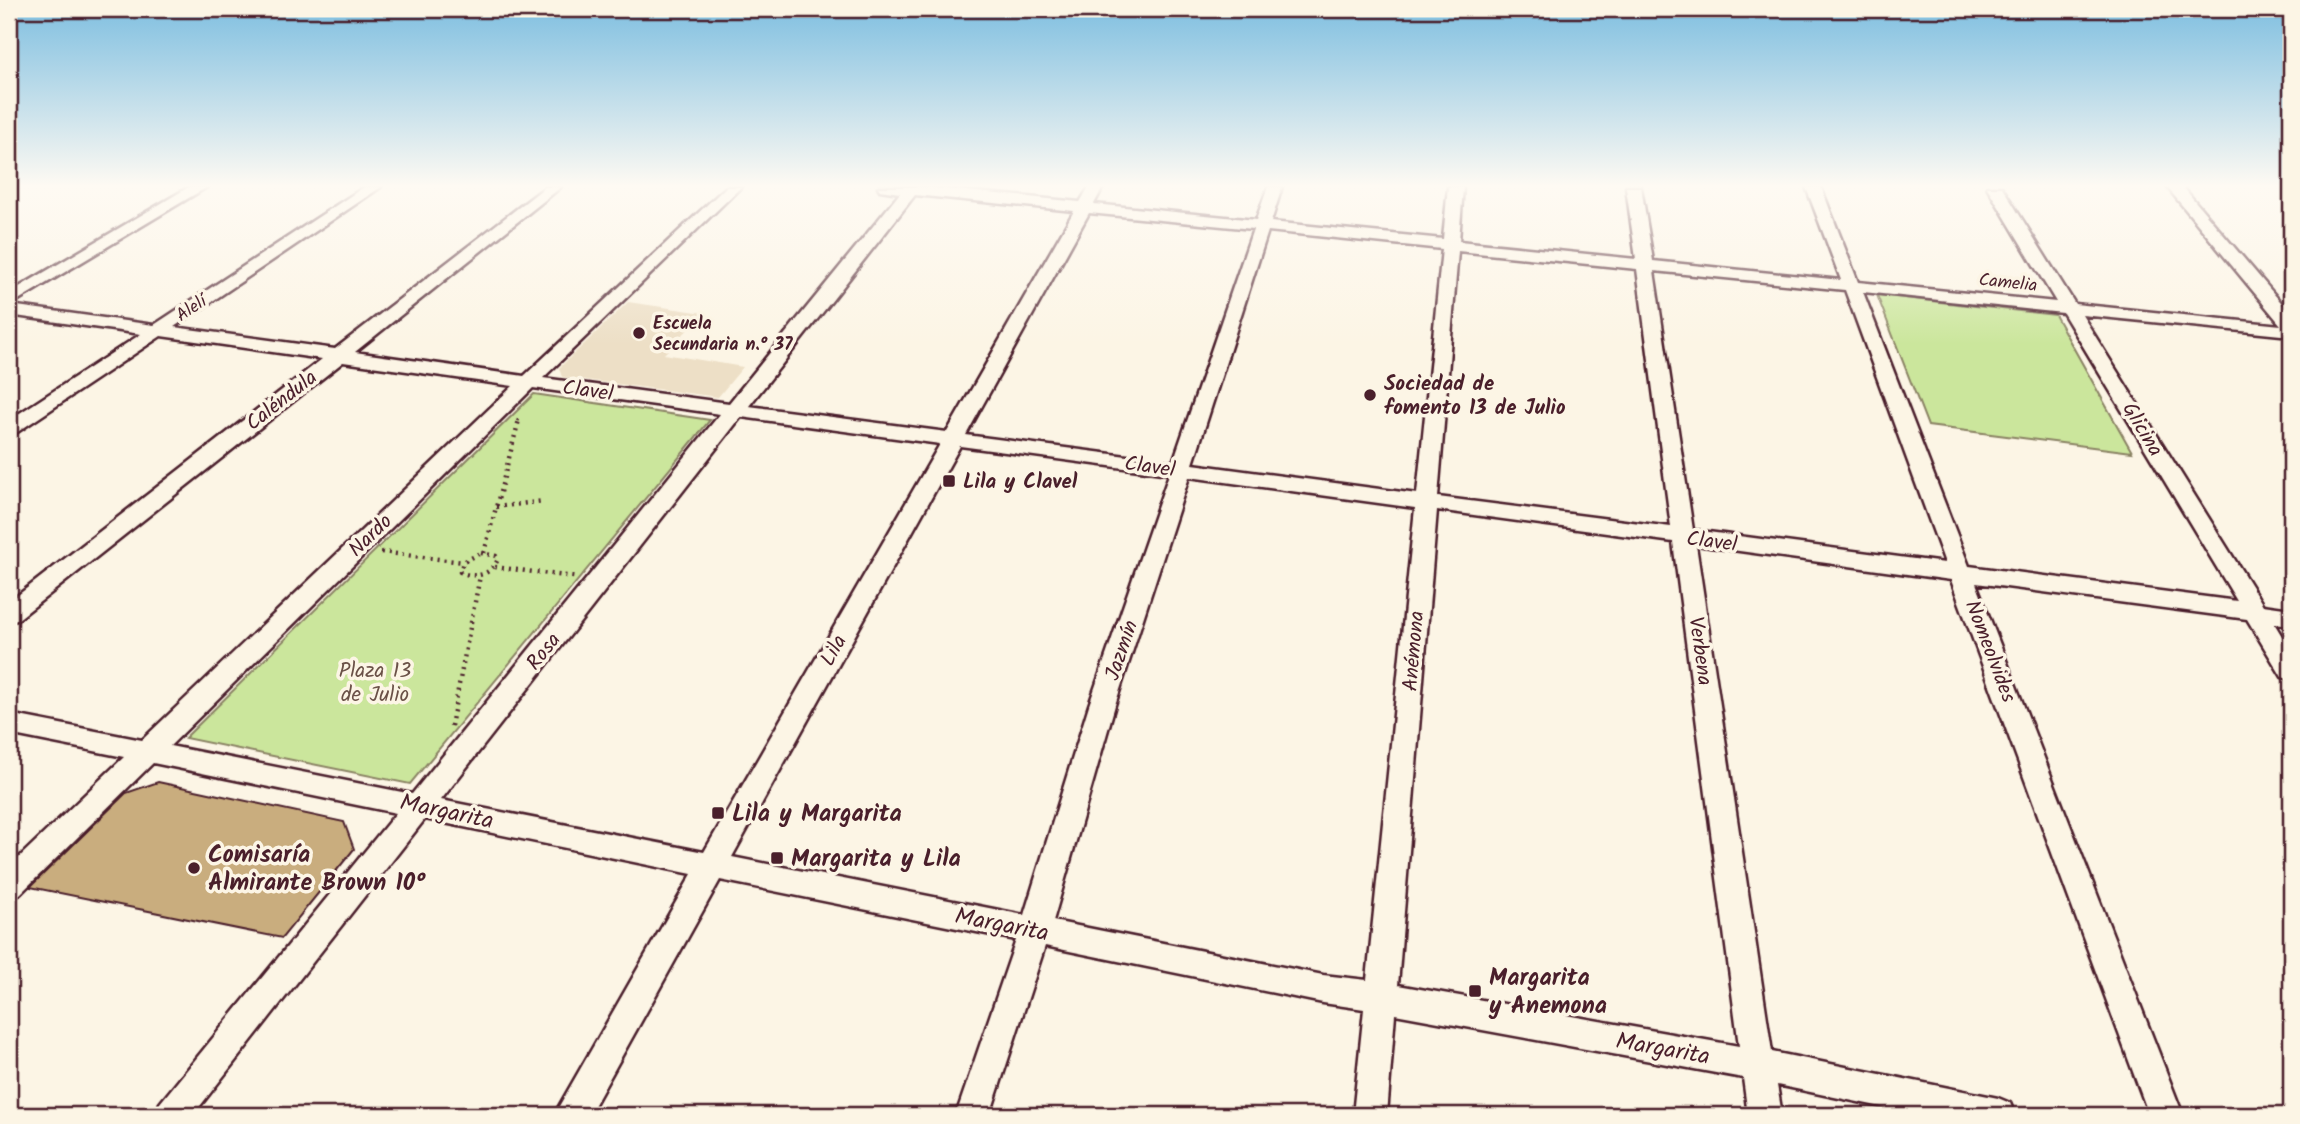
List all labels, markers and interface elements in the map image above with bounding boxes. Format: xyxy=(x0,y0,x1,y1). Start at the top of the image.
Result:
street label: Camelia xyxy=(1977,266,2039,301)
street label: Alelí xyxy=(170,287,216,330)
place label: Escuela Secundaria n.° 37 xyxy=(653,310,793,360)
marker: Escuela Secundaria n.° 37 xyxy=(631,325,647,341)
street label: Caléndula xyxy=(239,362,325,440)
place label: Sociedad de fomento 13 de Julio xyxy=(1384,368,1566,425)
street label: Clavel xyxy=(560,372,615,411)
marker: Sociedad de fomento 13 de Julio xyxy=(1362,387,1378,403)
street label: Glicina xyxy=(2113,396,2171,463)
street label: Clavel xyxy=(1122,448,1177,487)
place label: Lila y Clavel xyxy=(963,466,1078,499)
marker: Lila y Clavel xyxy=(941,473,957,489)
street label: Nardo xyxy=(341,506,401,566)
street label: Clavel xyxy=(1684,523,1739,562)
street label: Nomeolvides xyxy=(1955,596,2024,708)
street label: Anémona xyxy=(1395,610,1434,693)
street label: Verbena xyxy=(1678,615,1721,688)
street label: Jazmín xyxy=(1097,616,1148,685)
street label: Rosa xyxy=(519,626,570,678)
street label: Lila xyxy=(812,629,856,672)
park label: Plaza 13 de Julio xyxy=(339,655,411,712)
street label: Margarita xyxy=(396,784,497,841)
place label: Lila y Margarita xyxy=(732,795,902,834)
marker: Lila y Margarita xyxy=(710,805,726,821)
place label: Comisaría Almirante Brown 10° xyxy=(208,836,426,903)
place label: Margarita y Lila xyxy=(791,840,961,879)
marker: Margarita y Lila xyxy=(769,850,785,866)
marker: Comisaría Almirante Brown 10° xyxy=(186,860,202,876)
street label: Margarita xyxy=(951,897,1052,954)
place label: Margarita y Anemona xyxy=(1488,959,1607,1026)
marker: Margarita y Anemona xyxy=(1467,983,1483,999)
street label: Margarita xyxy=(1613,1022,1713,1077)

